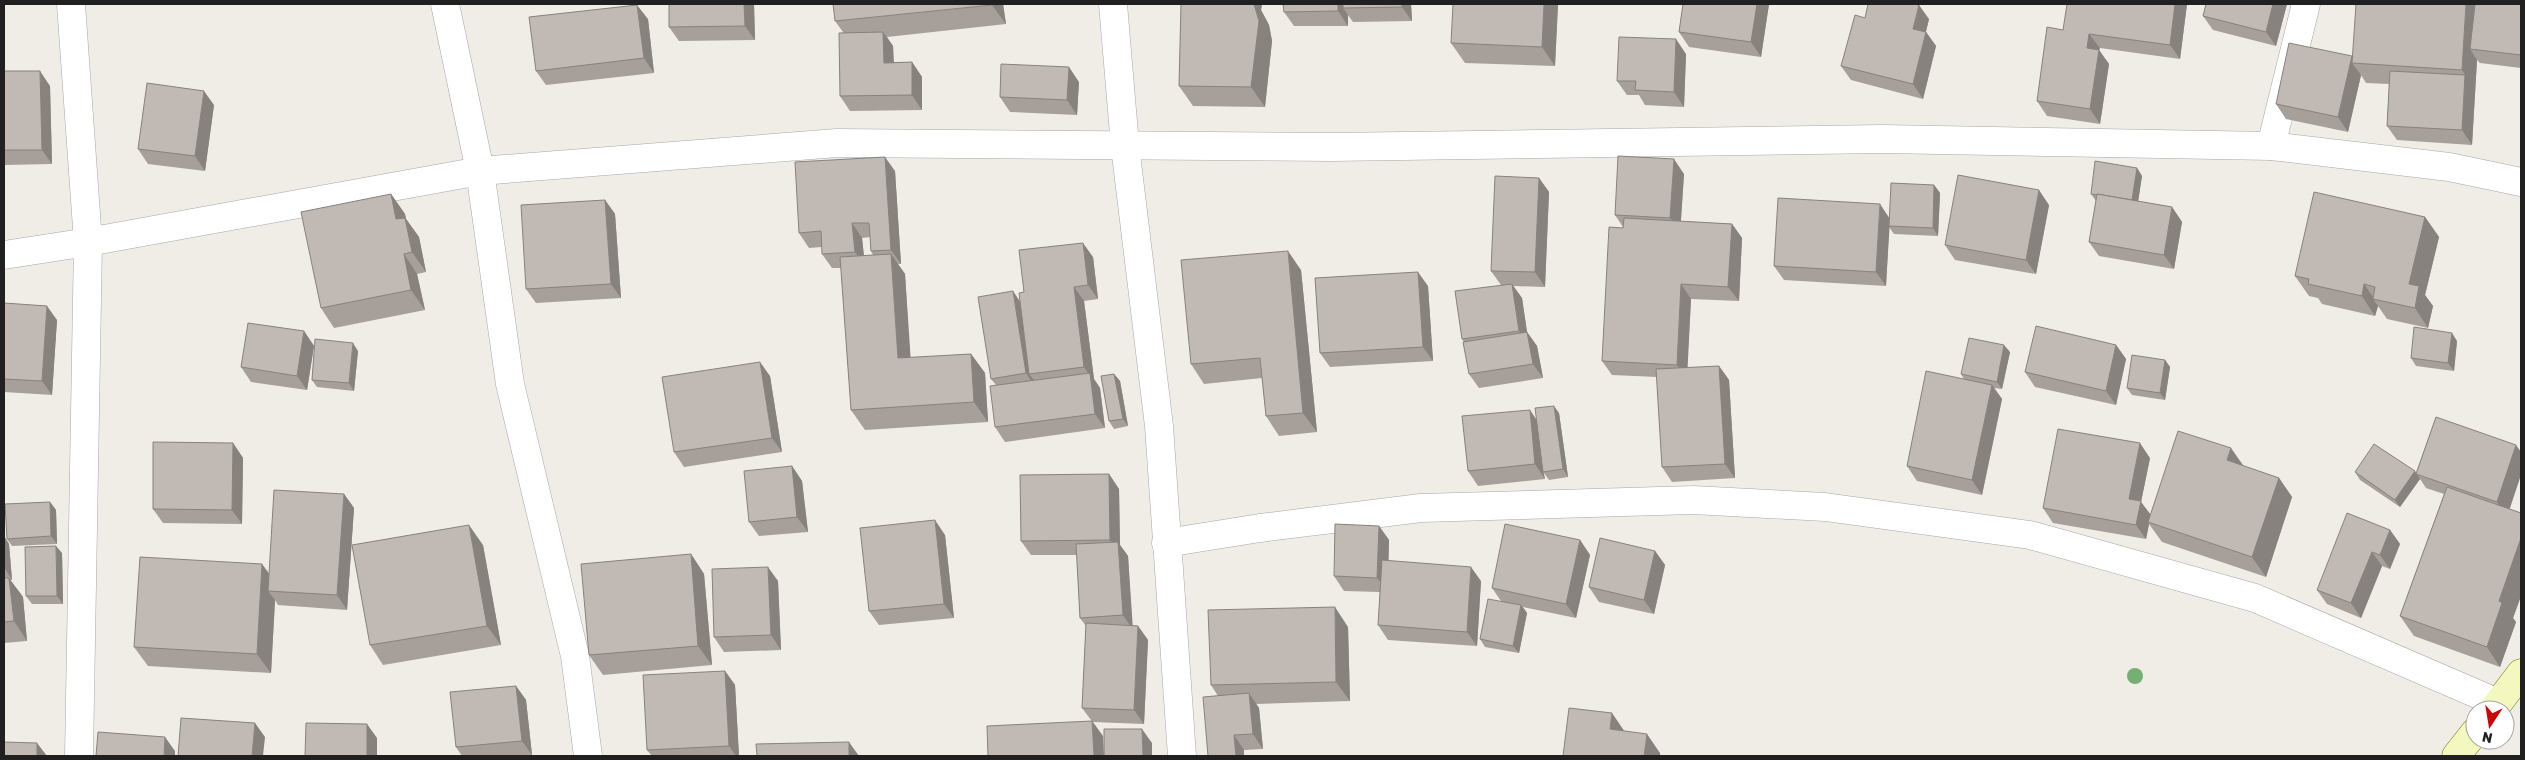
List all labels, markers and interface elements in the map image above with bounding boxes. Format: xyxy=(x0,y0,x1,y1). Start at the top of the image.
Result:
north arrow xyxy=(2465,700,2515,750)
text: N xyxy=(2481,728,2494,747)

